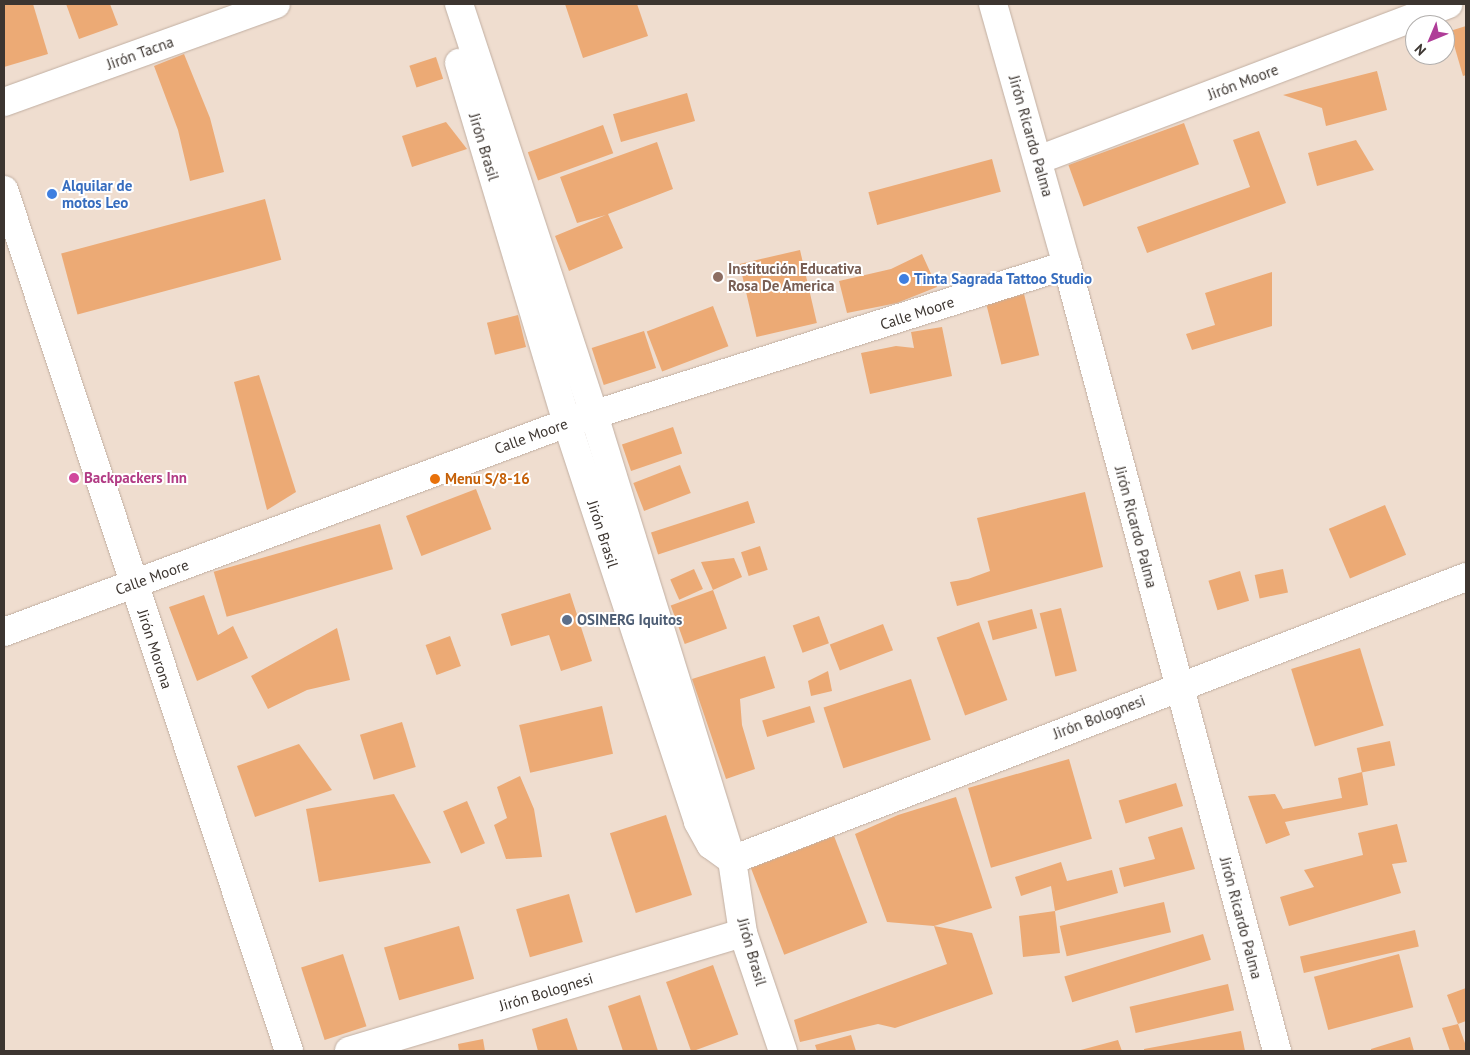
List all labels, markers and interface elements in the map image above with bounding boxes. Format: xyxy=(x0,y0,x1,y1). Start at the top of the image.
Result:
north arrow xyxy=(1405,15,1455,65)
street label: Jirón Tacna xyxy=(104,33,176,73)
text: N xyxy=(1410,40,1430,60)
street label: Jirón Moore xyxy=(1205,60,1281,104)
street label: Jirón Ricardo Palma xyxy=(1005,73,1057,199)
street label: Jirón Brasil xyxy=(465,111,503,183)
place label: Alquilar de motos Leo xyxy=(62,176,132,211)
marker: Alquilar de motos Leo xyxy=(46,188,58,200)
place label: Institución Educativa Rosa De America xyxy=(728,259,862,294)
place label: Tinta Sagrada Tattoo Studio xyxy=(914,270,1093,288)
marker: Institución Educativa Rosa De America xyxy=(712,271,724,283)
marker: Tinta Sagrada Tattoo Studio xyxy=(898,273,910,285)
street label: Calle Moore xyxy=(878,293,956,333)
street label: Calle Moore xyxy=(492,414,570,458)
street label: Jirón Ricardo Palma xyxy=(1111,464,1161,590)
place label: Backpackers Inn xyxy=(84,469,187,487)
place label: Menu S/8-16 xyxy=(445,470,530,488)
marker: Backpackers Inn xyxy=(68,472,80,484)
marker: Menu S/8-16 xyxy=(429,473,441,485)
street label: Jirón Brasil xyxy=(584,498,622,570)
street label: Calle Moore xyxy=(113,555,191,599)
street label: Jirón Morona xyxy=(134,607,176,691)
place label: OSINERG Iquitos xyxy=(577,611,682,629)
marker: OSINERG Iquitos xyxy=(561,614,573,626)
street label: Jirón Bolognesi xyxy=(1050,691,1148,743)
street label: Jirón Ricardo Palma xyxy=(1216,855,1266,981)
street label: Jirón Brasil xyxy=(734,916,770,988)
street label: Jirón Bolognesi xyxy=(497,969,595,1015)

